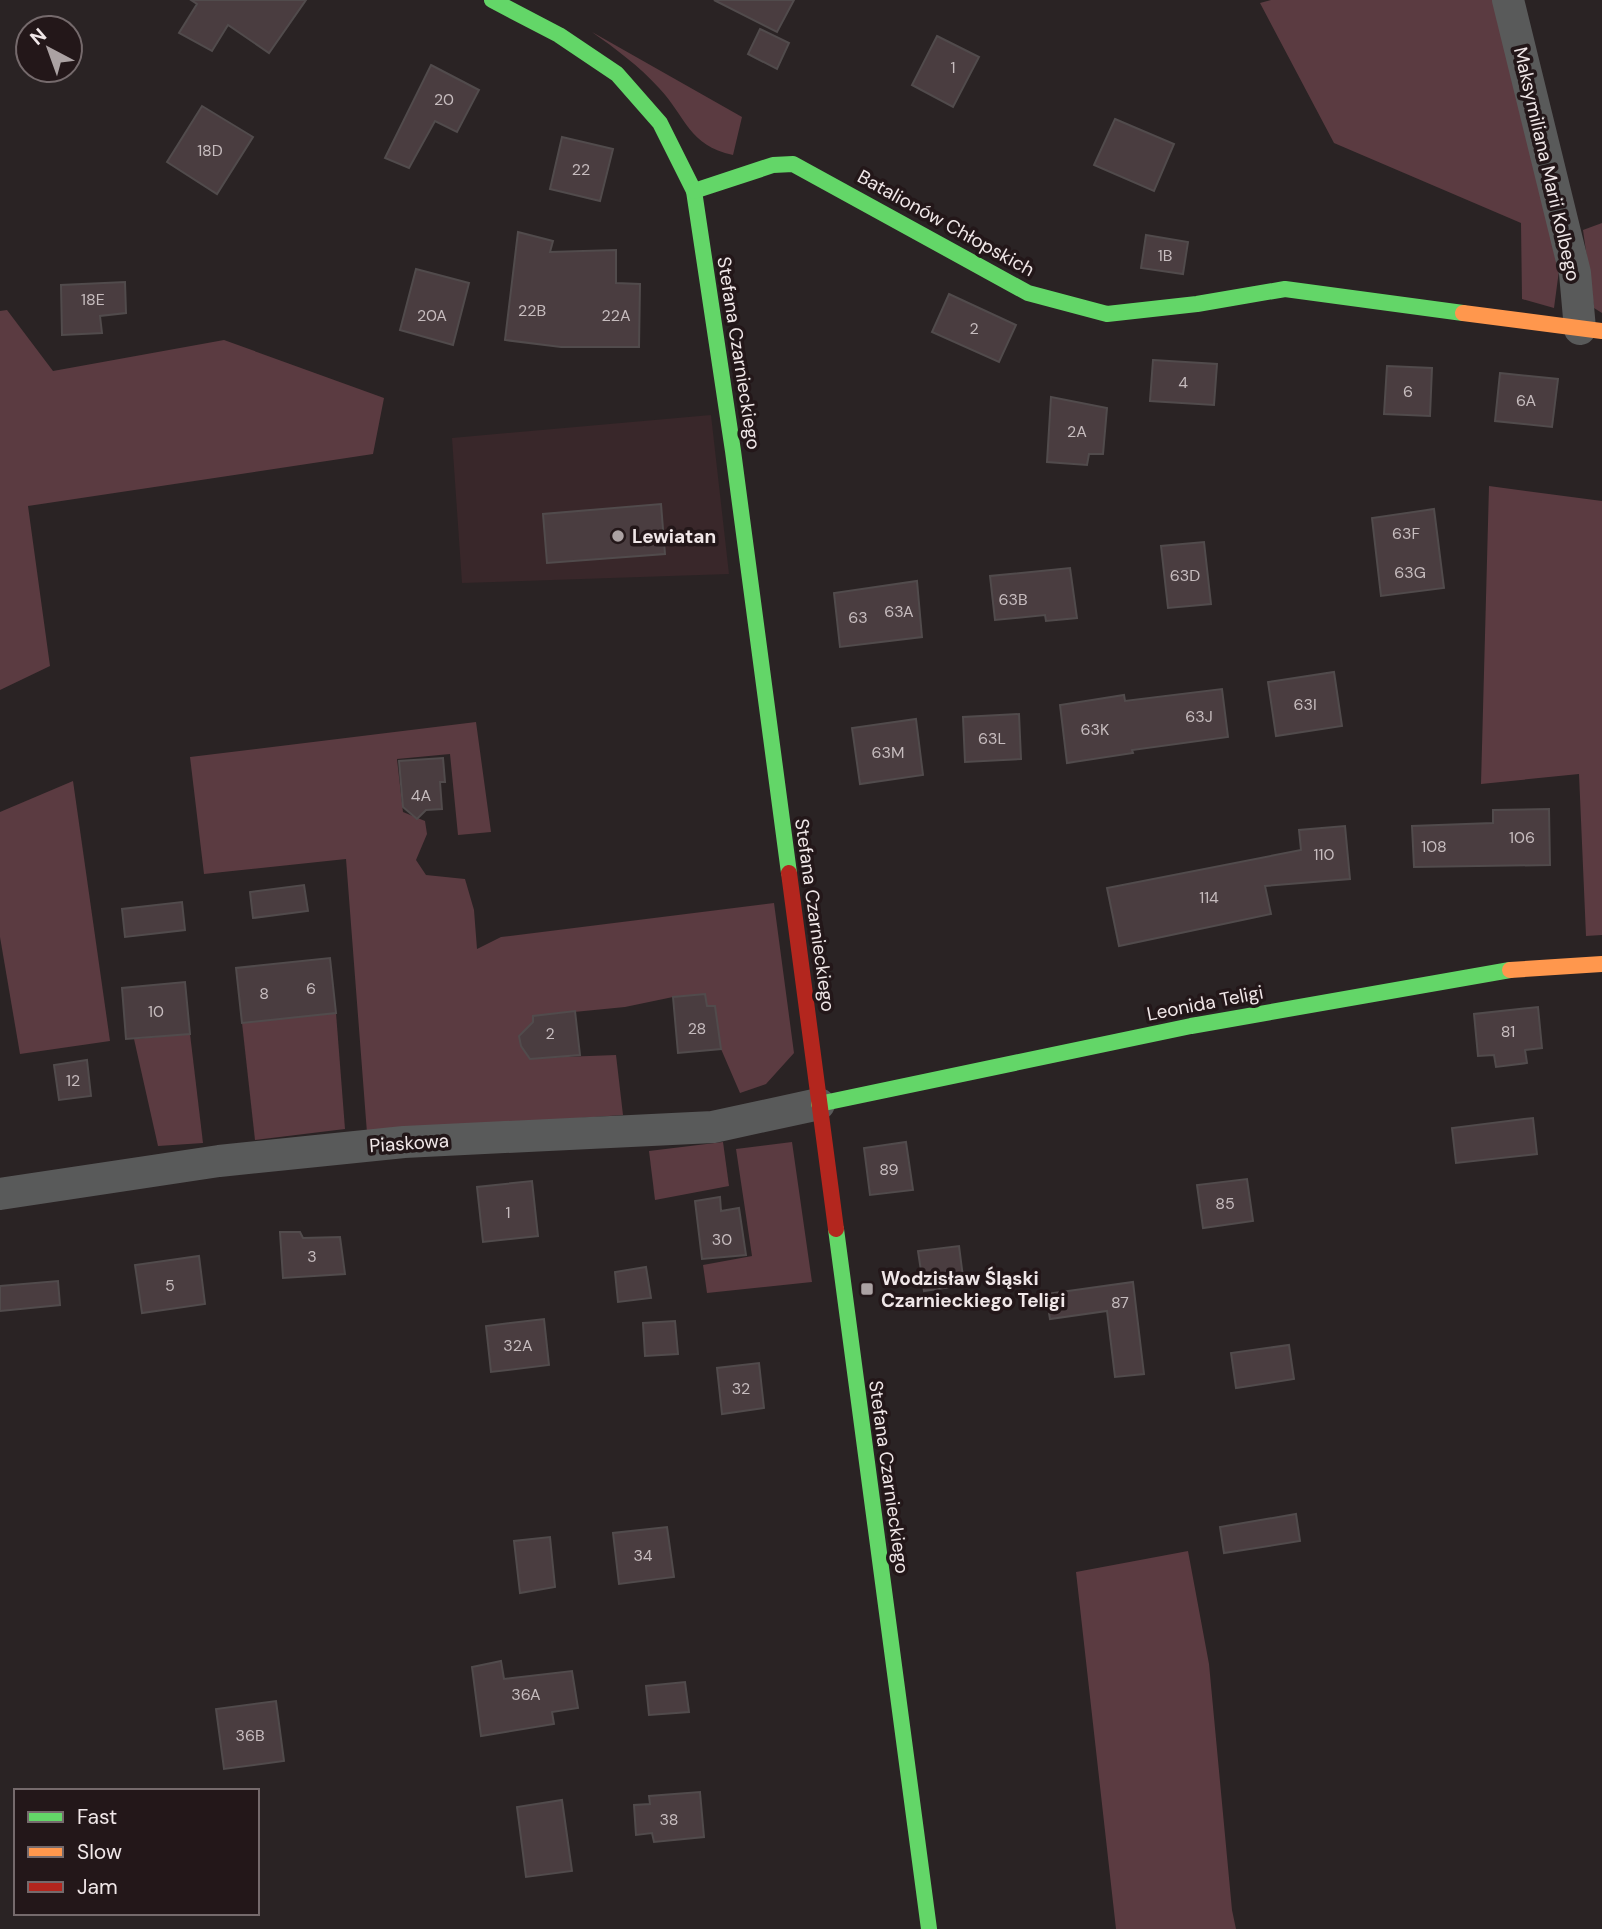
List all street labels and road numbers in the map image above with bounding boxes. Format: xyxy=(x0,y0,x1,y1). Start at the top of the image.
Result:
street label: Maksymiliana Marii Kolbego xyxy=(1508,44,1586,284)
street label: Batalionów Chłopskich xyxy=(853,164,1039,282)
street label: Stefana Czarnieckiego xyxy=(711,255,767,451)
street label: Stefana Czarnieckiego xyxy=(789,817,841,1013)
street label: Leonida Teligi xyxy=(1145,979,1265,1027)
street label: Piaskowa xyxy=(368,1128,450,1158)
street label: Stefana Czarnieckiego xyxy=(863,1379,915,1575)

